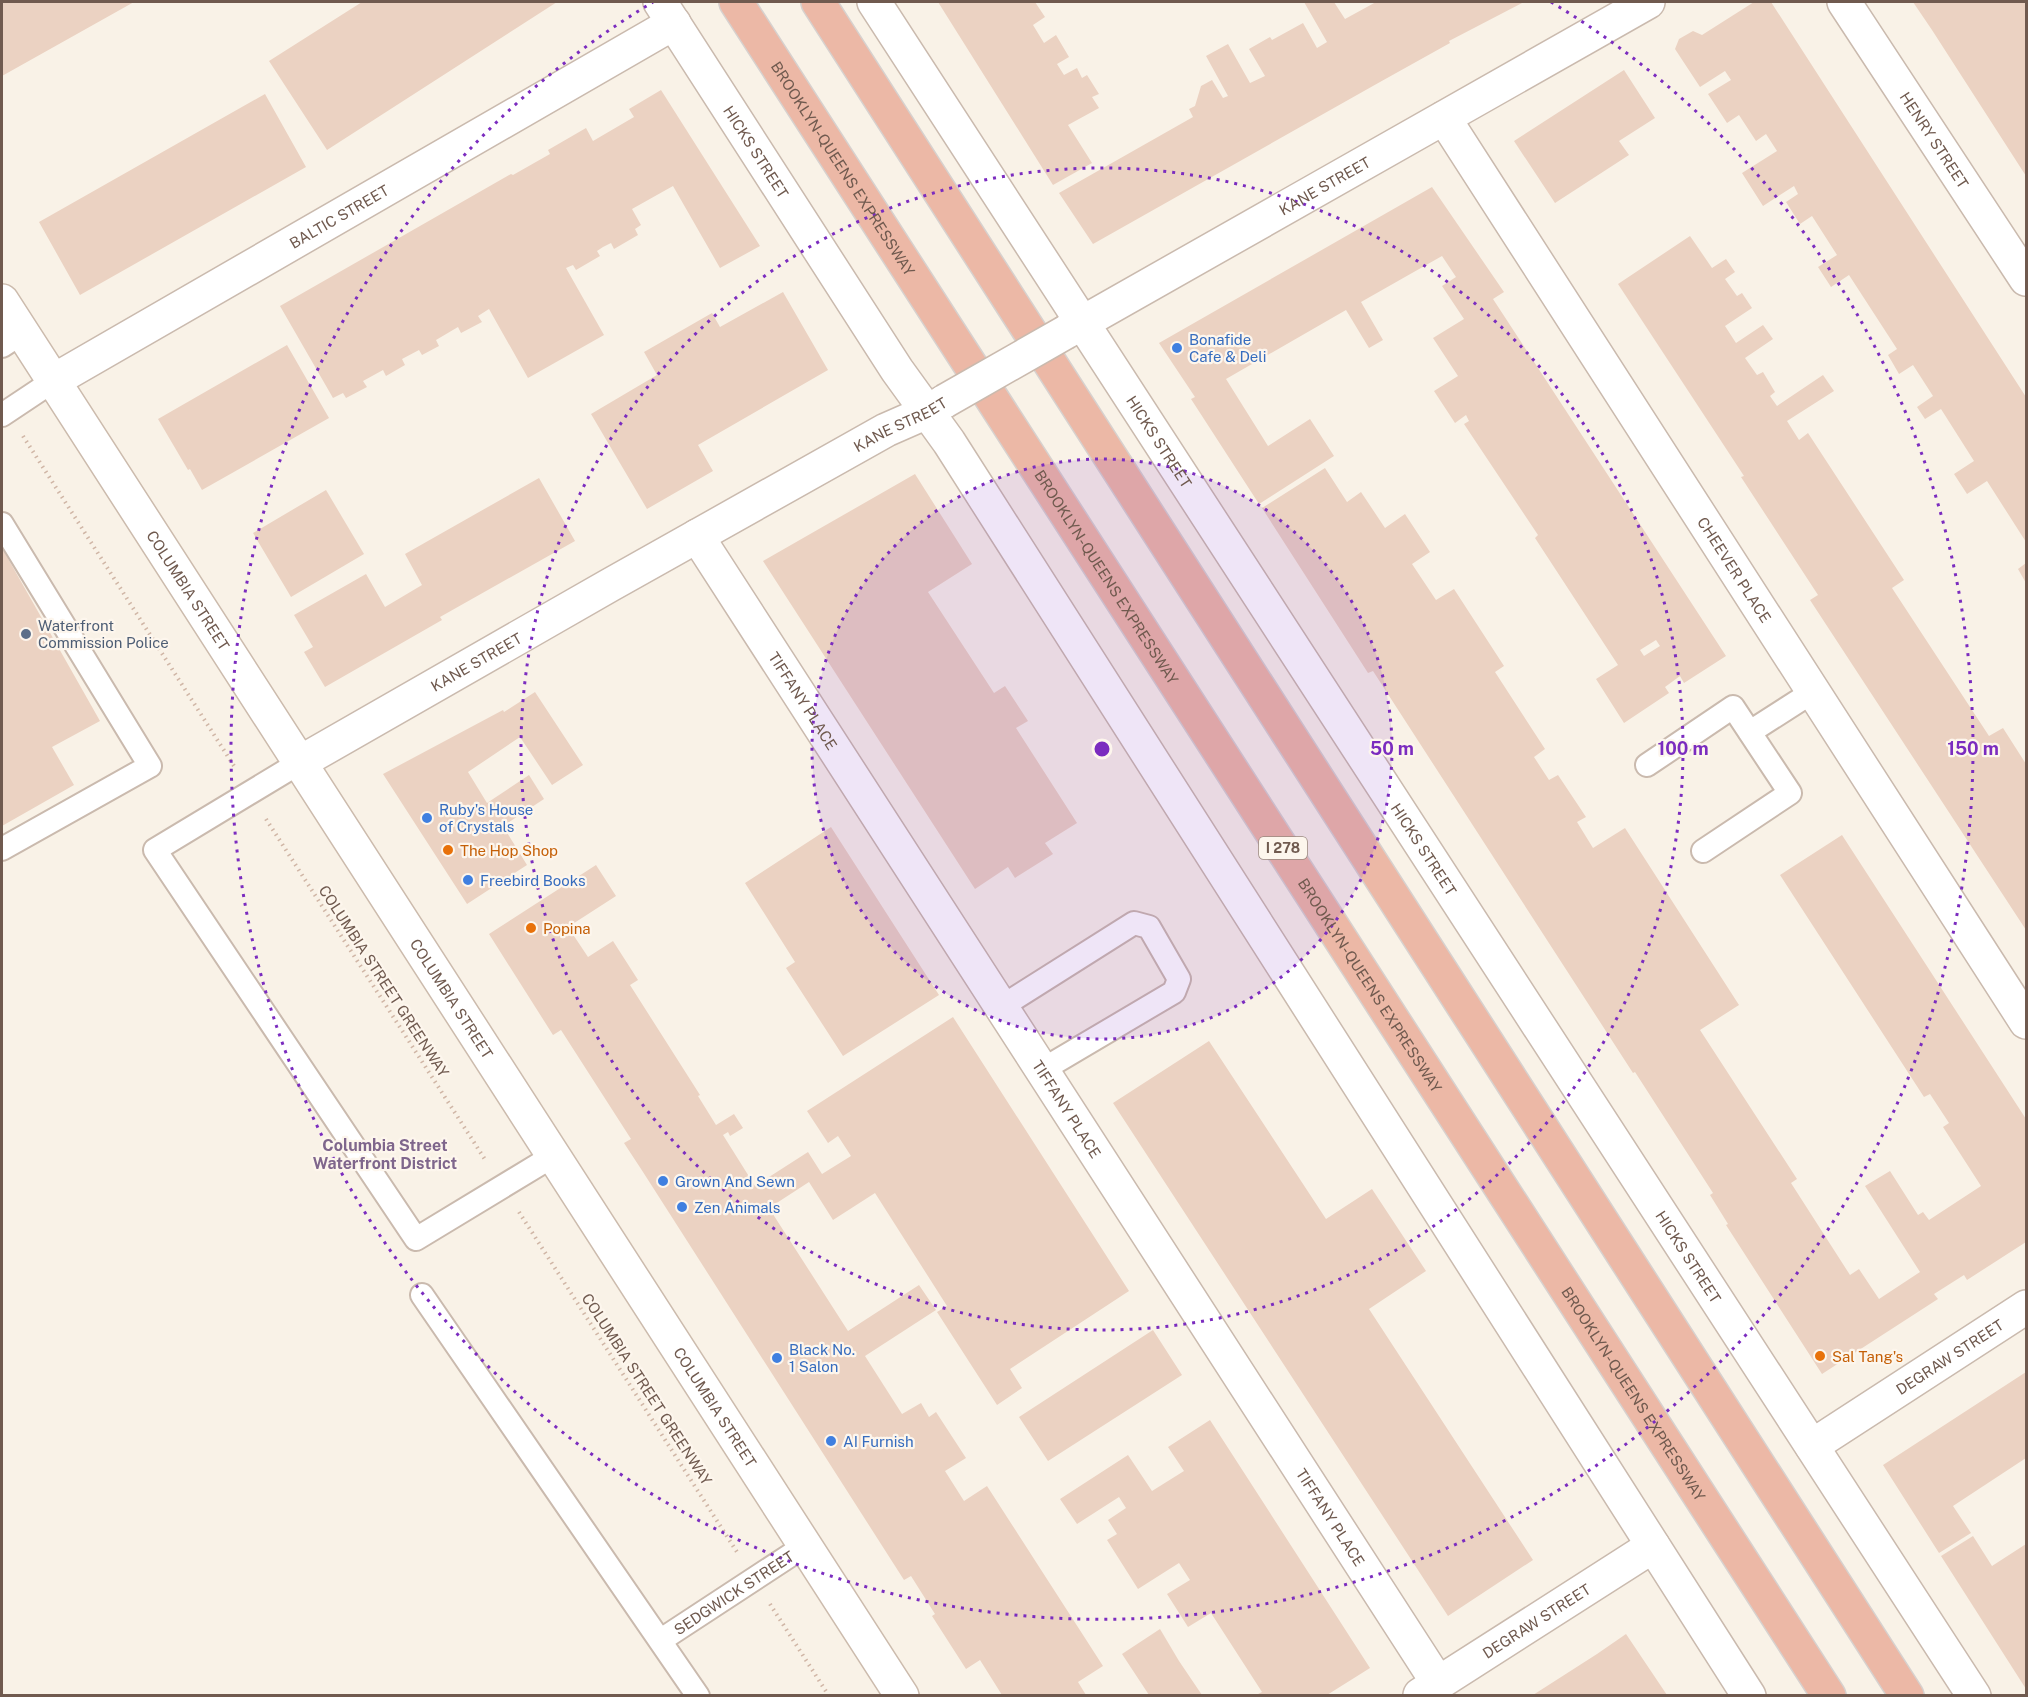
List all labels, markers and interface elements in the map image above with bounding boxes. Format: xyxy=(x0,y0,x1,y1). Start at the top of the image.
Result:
street label: BROOKLYN-QUEENS EXPRESSWAY xyxy=(768,58,919,279)
street label: HENRY STREET xyxy=(1897,89,1972,191)
street label: HICKS STREET xyxy=(720,102,792,201)
street label: KANE STREET xyxy=(1276,153,1373,218)
street label: BALTIC STREET xyxy=(286,181,392,251)
place label: Bonafide Cafe & Deli xyxy=(1189,331,1267,365)
marker: Bonafide Cafe & Deli xyxy=(1170,341,1184,355)
street label: HICKS STREET xyxy=(1123,392,1196,491)
street label: KANE STREET xyxy=(850,394,950,455)
street label: BROOKLYN-QUEENS EXPRESSWAY xyxy=(1032,467,1182,687)
street label: CHEEVER PLACE xyxy=(1694,514,1775,625)
street label: COLUMBIA STREET xyxy=(144,527,233,653)
place label: Waterfront Commission Police xyxy=(38,617,169,651)
marker: Waterfront Commission Police xyxy=(19,627,33,641)
street label: KANE STREET xyxy=(428,629,525,694)
street label: TIFFANY PLACE xyxy=(766,649,841,753)
text: 50 m xyxy=(1370,738,1414,759)
text: 100 m xyxy=(1657,738,1709,759)
text: 150 m xyxy=(1947,738,1999,759)
centre of rings xyxy=(1092,739,1112,759)
street label: HICKS STREET xyxy=(1388,800,1460,898)
place label: Ruby's House of Crystals xyxy=(439,801,533,835)
marker: Ruby's House of Crystals xyxy=(420,811,434,825)
road number: I 278 xyxy=(1259,837,1307,859)
place label: The Hop Shop xyxy=(460,842,558,859)
marker: The Hop Shop xyxy=(441,843,455,857)
place label: Freebird Books xyxy=(480,872,586,889)
marker: Freebird Books xyxy=(461,873,475,887)
street label: BROOKLYN-QUEENS EXPRESSWAY xyxy=(1295,875,1446,1095)
street label: COLUMBIA STREET GREENWAY xyxy=(315,882,453,1080)
place label: Popina xyxy=(543,920,591,937)
marker: Popina xyxy=(524,921,538,935)
street label: COLUMBIA STREET xyxy=(406,936,496,1062)
street label: TIFFANY PLACE xyxy=(1029,1057,1105,1161)
district label: Columbia Street Waterfront District xyxy=(313,1136,458,1173)
place label: Grown And Sewn xyxy=(675,1173,795,1190)
marker: Grown And Sewn xyxy=(656,1174,670,1188)
place label: Zen Animals xyxy=(694,1199,780,1216)
marker: Zen Animals xyxy=(675,1200,689,1214)
street label: HICKS STREET xyxy=(1653,1207,1725,1306)
street label: BROOKLYN-QUEENS EXPRESSWAY xyxy=(1559,1283,1709,1504)
street label: COLUMBIA STREET GREENWAY xyxy=(578,1290,716,1488)
street label: DEGRAW STREET xyxy=(1893,1316,2006,1398)
place label: Black No. 1 Salon xyxy=(789,1341,855,1375)
street label: COLUMBIA STREET xyxy=(671,1344,761,1470)
place label: Sal Tang's xyxy=(1832,1348,1903,1365)
marker: Sal Tang's xyxy=(1813,1349,1827,1363)
marker: Black No. 1 Salon xyxy=(770,1351,784,1365)
place label: AI Furnish xyxy=(843,1433,914,1450)
marker: AI Furnish xyxy=(824,1434,838,1448)
street label: TIFFANY PLACE xyxy=(1293,1465,1369,1569)
street label: SEDGWICK STREET xyxy=(671,1547,797,1638)
street label: DEGRAW STREET xyxy=(1479,1580,1593,1661)

